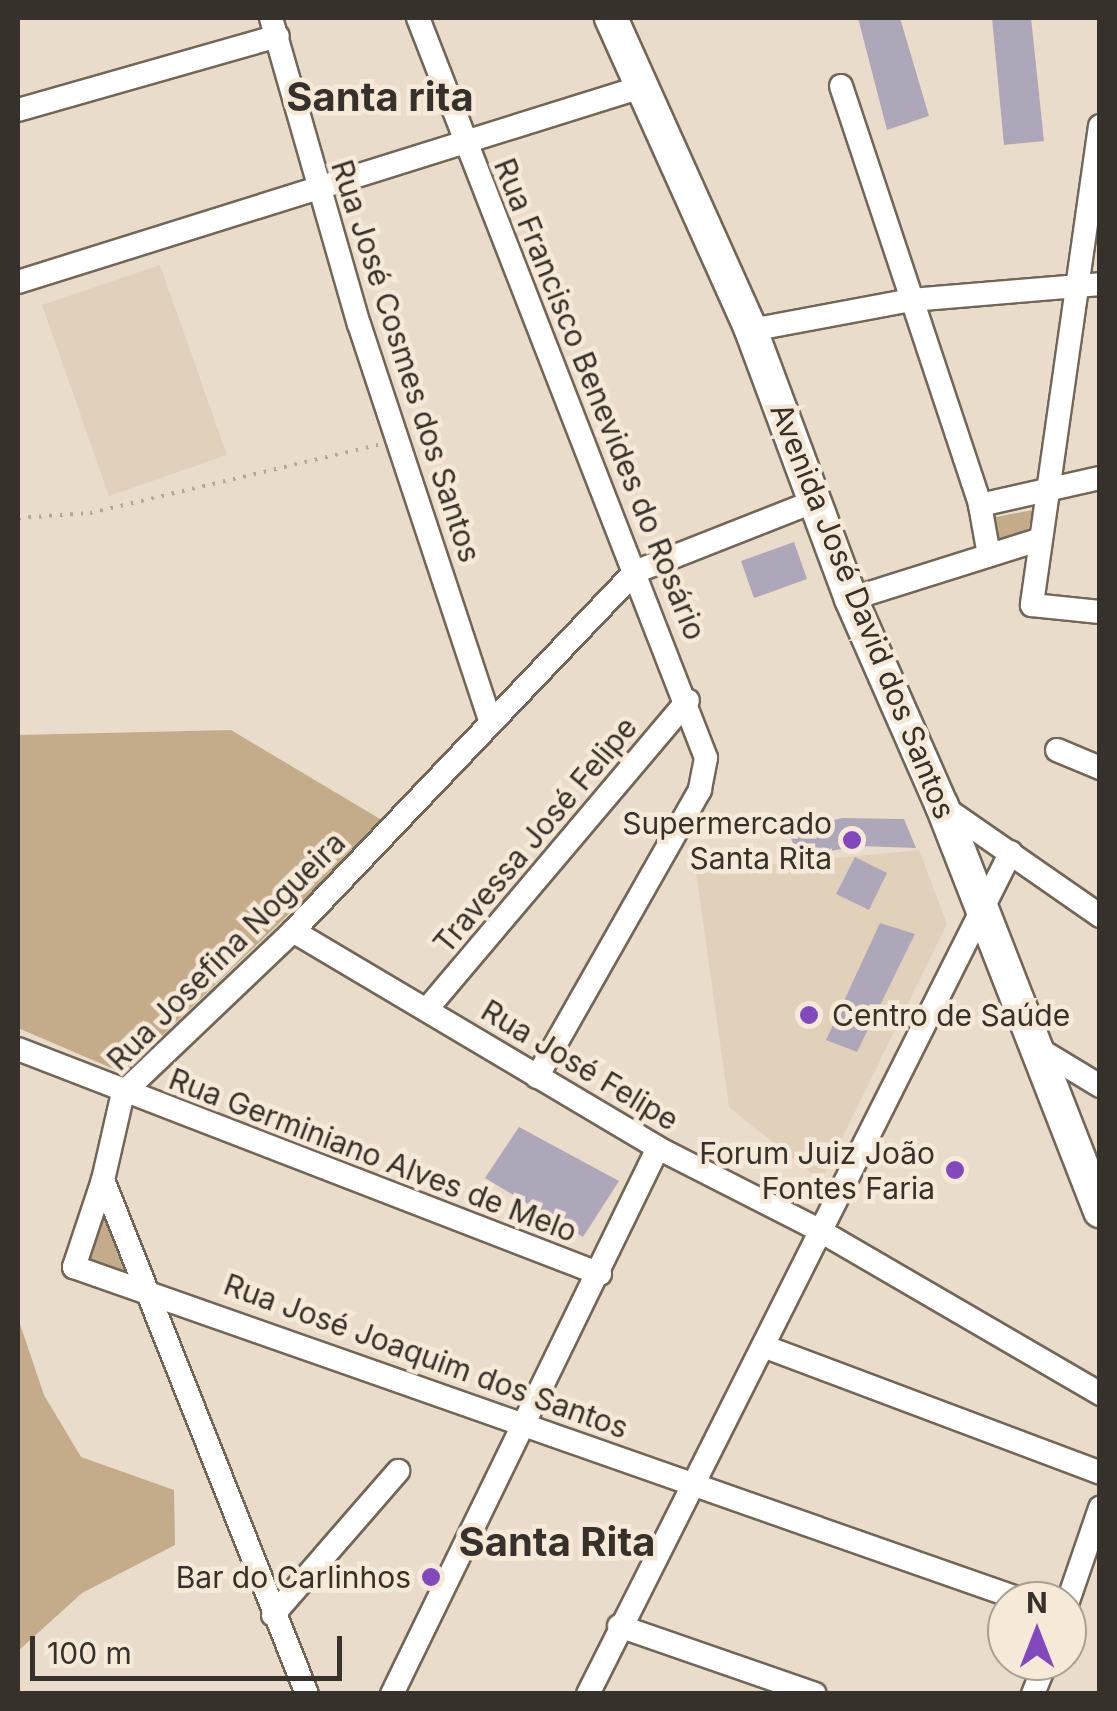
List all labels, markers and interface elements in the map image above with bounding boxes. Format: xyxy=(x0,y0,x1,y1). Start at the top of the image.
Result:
district label: Santa rita xyxy=(286,73,474,121)
street label: Rua Francisco Benevides do Rosário xyxy=(487,153,713,645)
street label: Rua José Cosmes dos Santos xyxy=(324,155,488,567)
street label: Avenida José David dos Santos xyxy=(763,398,963,824)
street label: Travessa José Felipe xyxy=(426,710,644,960)
place label: Supermercado Santa Rita xyxy=(622,805,832,876)
street label: Rua Josefina Nogueira xyxy=(100,825,352,1077)
marker: Supermercado Santa Rita xyxy=(841,829,863,851)
street label: Rua José Felipe xyxy=(475,992,685,1138)
place label: Centro de Saúde xyxy=(832,997,1070,1033)
marker: Centro de Saúde xyxy=(796,1002,822,1028)
street label: Rua Germiniano Alves de Melo xyxy=(164,1060,582,1250)
place label: Forum Juiz João Fontes Faria xyxy=(699,1135,935,1206)
marker: Forum Juiz João Fontes Faria xyxy=(944,1159,966,1181)
street label: Rua José Joaquim dos Santos xyxy=(219,1266,633,1446)
district label: Santa Rita xyxy=(458,1518,656,1566)
place label: Bar do Carlinhos xyxy=(176,1559,411,1595)
marker: Bar do Carlinhos xyxy=(420,1566,442,1588)
north arrow xyxy=(987,1581,1087,1681)
text: N xyxy=(1026,1586,1048,1620)
scale bar xyxy=(35,1616,348,1678)
text: 100 m xyxy=(47,1635,132,1671)

